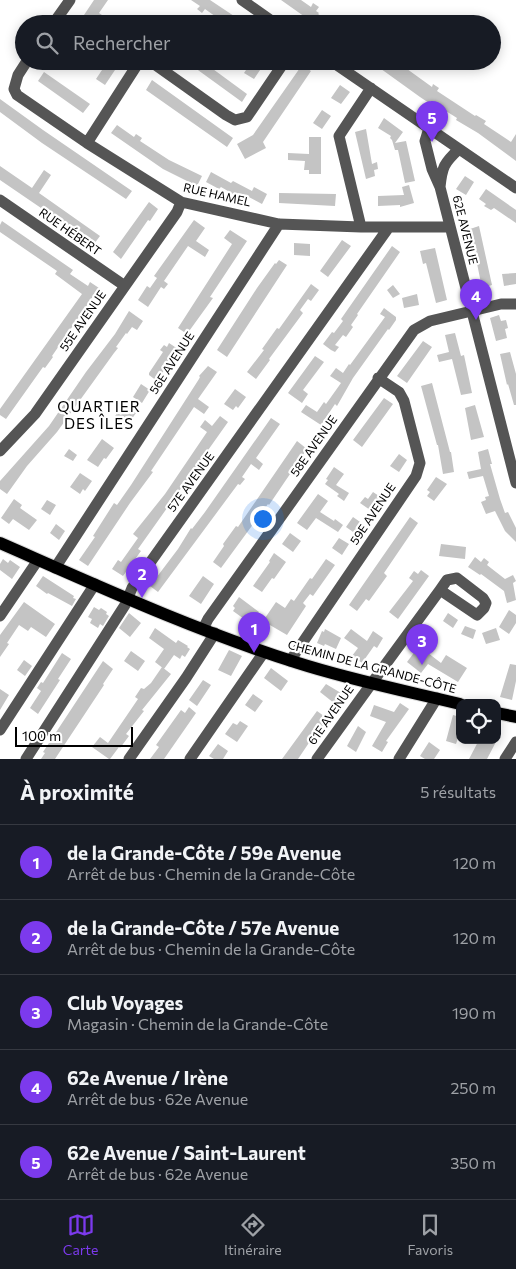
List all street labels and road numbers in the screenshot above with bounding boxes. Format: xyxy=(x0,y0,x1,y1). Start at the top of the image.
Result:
street label: RUE HAMEL xyxy=(182,179,252,209)
street label: 62E AVENUE xyxy=(451,194,481,266)
street label: RUE HÉBERT xyxy=(37,205,105,258)
street label: 55E AVENUE xyxy=(56,287,108,353)
street label: 56E AVENUE xyxy=(146,329,196,396)
street label: 58E AVENUE xyxy=(287,412,339,479)
street label: 57E AVENUE xyxy=(164,449,217,514)
street label: 59E AVENUE xyxy=(346,480,398,547)
street label: CHEMIN DE LA GRANDE-CÔTE xyxy=(286,637,458,695)
street label: 61E AVENUE xyxy=(305,682,356,747)

